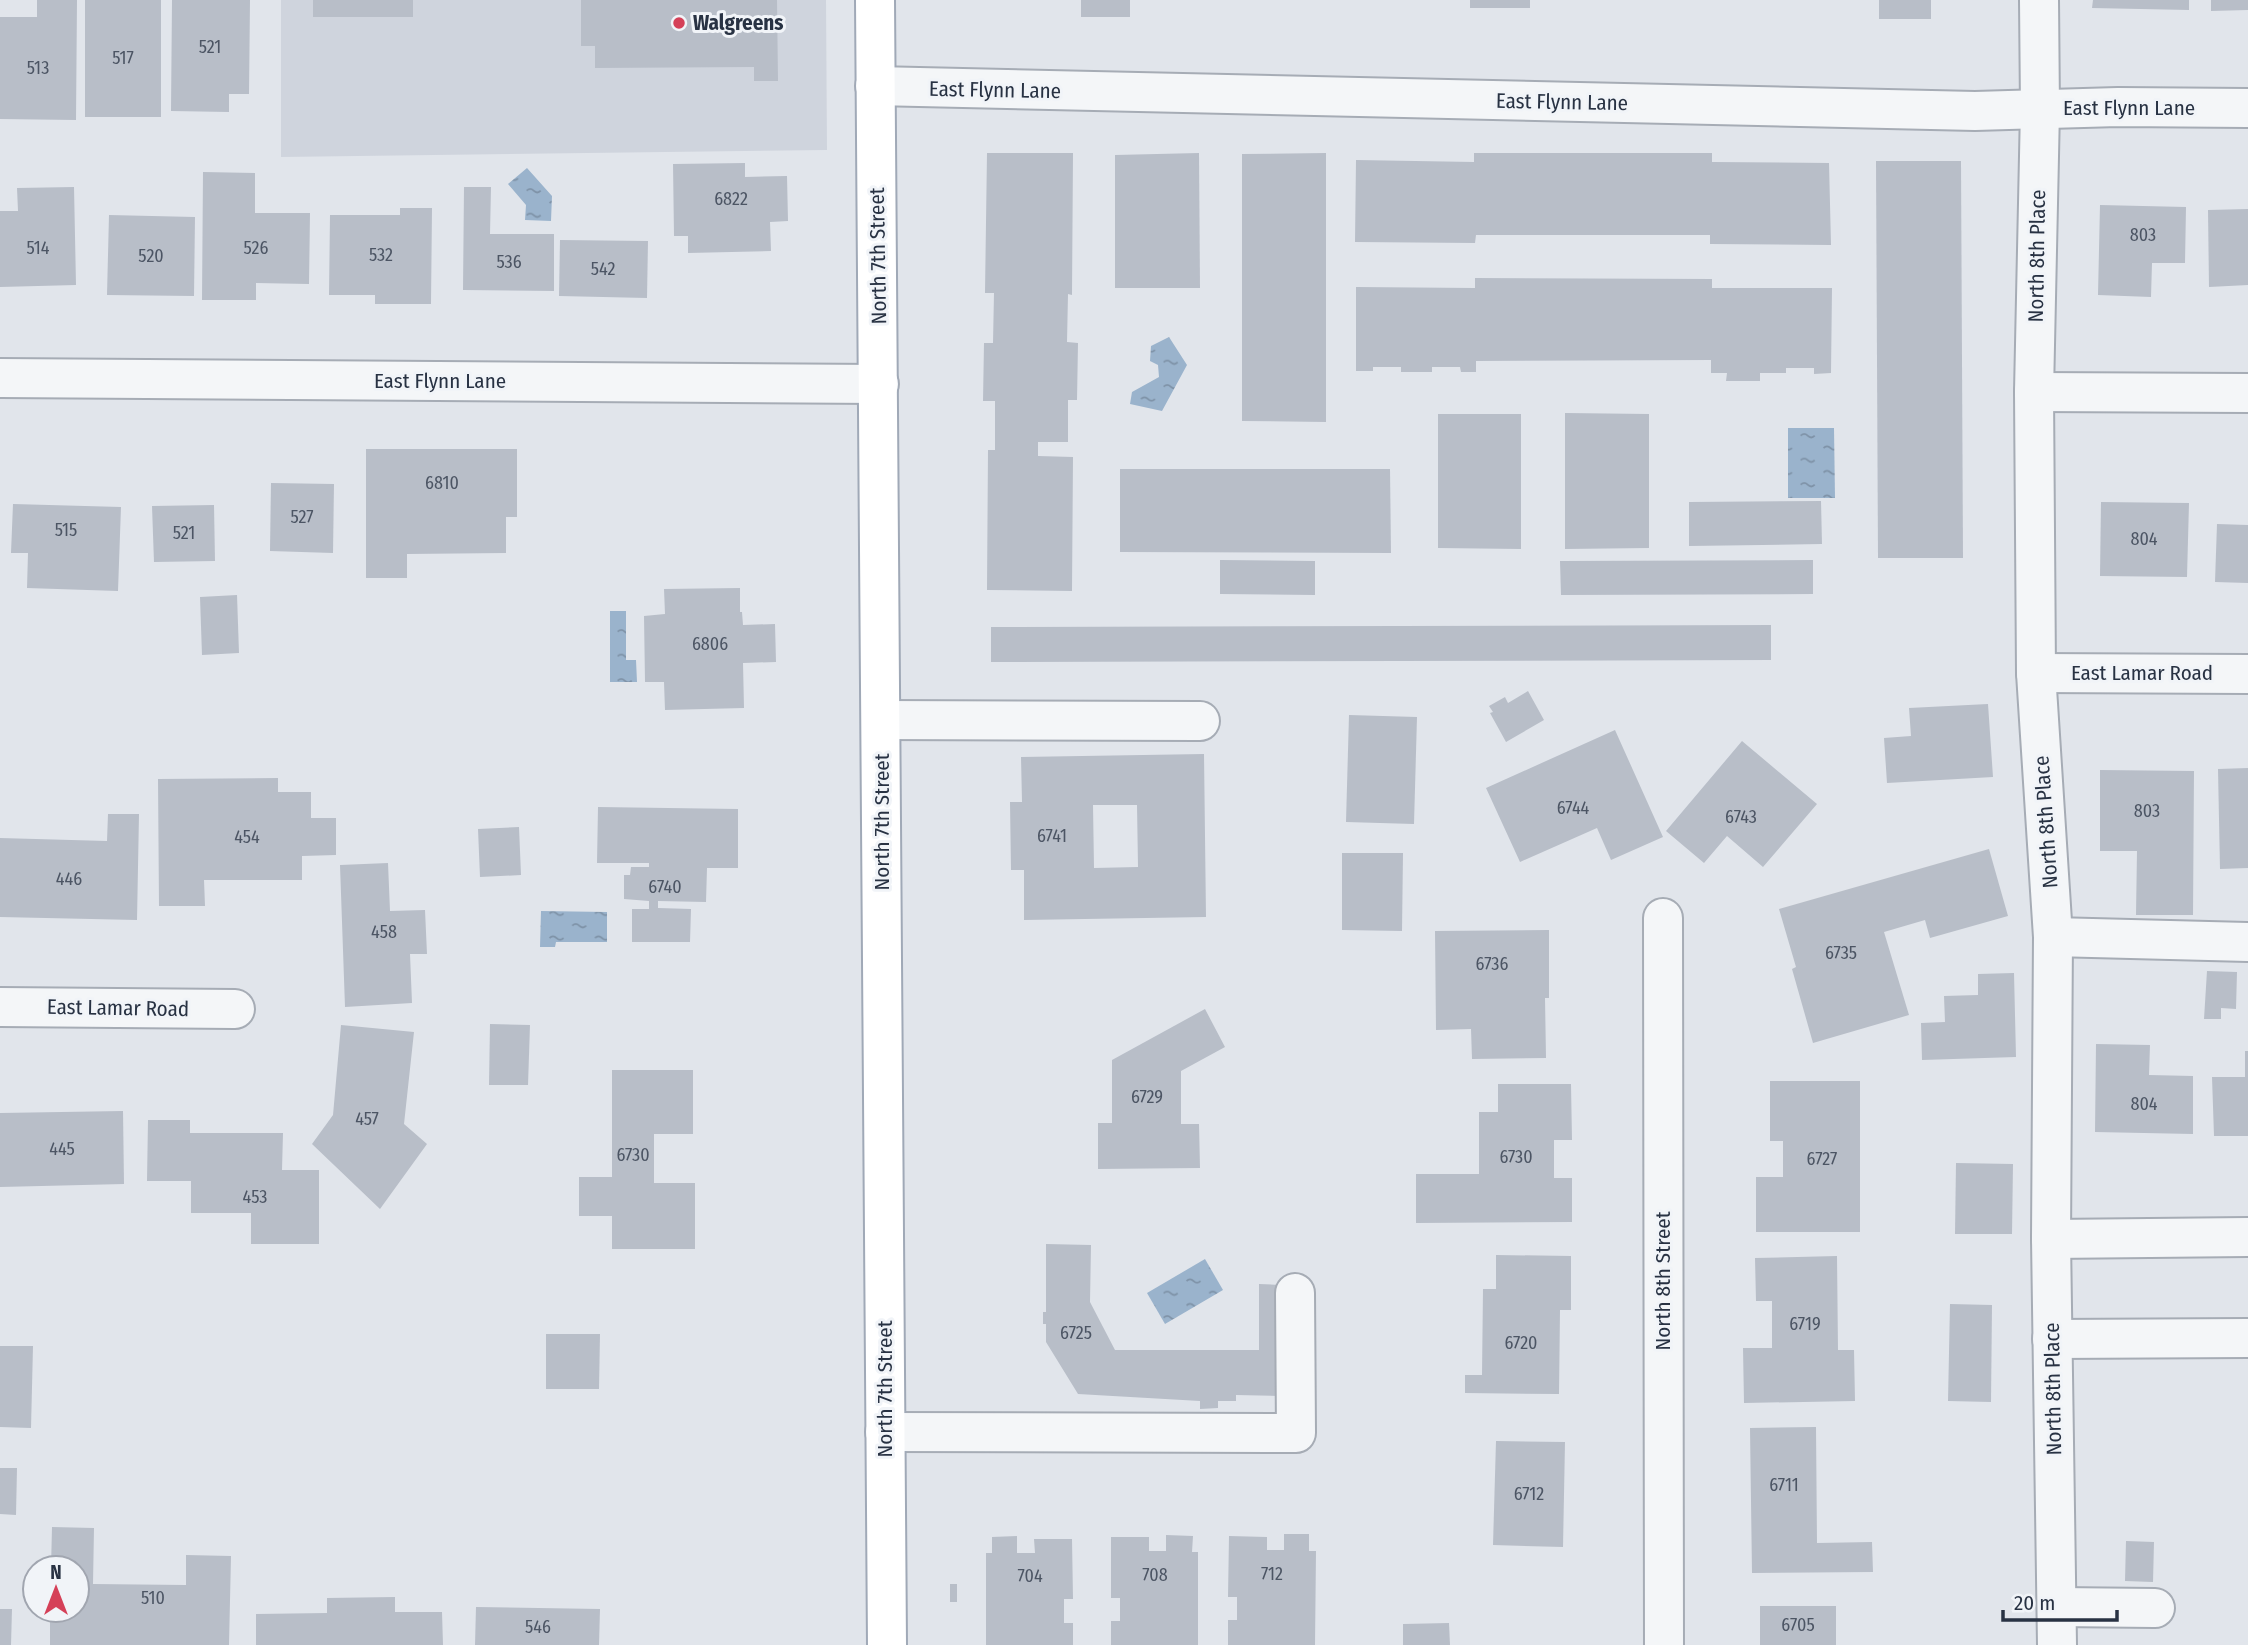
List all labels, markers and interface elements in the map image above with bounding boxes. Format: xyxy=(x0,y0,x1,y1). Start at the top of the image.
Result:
place label: Walgreens xyxy=(693,10,784,36)
marker: Walgreens xyxy=(671,15,687,31)
house number: 521 xyxy=(199,36,221,58)
house number: 517 xyxy=(112,47,134,69)
house number: 513 xyxy=(27,57,49,79)
street label: East Flynn Lane xyxy=(929,76,1061,104)
street label: East Flynn Lane xyxy=(1496,88,1628,116)
street label: East Flynn Lane xyxy=(2063,95,2195,121)
street label: North 7th Street xyxy=(864,187,892,325)
house number: 6822 xyxy=(714,188,748,210)
street label: North 8th Place xyxy=(2023,189,2051,323)
house number: 803 xyxy=(2130,224,2156,246)
house number: 514 xyxy=(26,237,50,259)
house number: 526 xyxy=(244,237,269,259)
house number: 532 xyxy=(369,244,393,266)
house number: 520 xyxy=(138,245,164,267)
house number: 536 xyxy=(496,251,522,273)
house number: 542 xyxy=(591,258,615,280)
street label: East Flynn Lane xyxy=(374,368,506,394)
house number: 6810 xyxy=(425,472,459,494)
house number: 527 xyxy=(290,506,314,528)
house number: 515 xyxy=(55,519,77,541)
house number: 521 xyxy=(173,522,195,544)
house number: 804 xyxy=(2130,528,2158,550)
house number: 6806 xyxy=(692,633,728,655)
street label: East Lamar Road xyxy=(2071,660,2213,686)
street label: North 7th Street xyxy=(869,753,895,891)
street label: North 8th Place xyxy=(2028,755,2064,889)
house number: 6744 xyxy=(1557,797,1590,819)
house number: 803 xyxy=(2134,800,2160,822)
house number: 6743 xyxy=(1725,806,1757,828)
house number: 6741 xyxy=(1037,825,1067,847)
house number: 454 xyxy=(234,826,260,848)
house number: 446 xyxy=(56,868,82,890)
house number: 6740 xyxy=(648,876,682,898)
house number: 458 xyxy=(371,921,397,943)
house number: 6735 xyxy=(1825,942,1857,964)
house number: 6736 xyxy=(1476,953,1508,975)
street label: East Lamar Road xyxy=(47,994,189,1022)
house number: 6729 xyxy=(1131,1086,1163,1108)
house number: 804 xyxy=(2130,1093,2158,1115)
house number: 457 xyxy=(355,1108,379,1130)
house number: 445 xyxy=(49,1138,75,1160)
house number: 6730 xyxy=(616,1144,650,1166)
house number: 6730 xyxy=(1499,1146,1533,1168)
house number: 6727 xyxy=(1807,1148,1837,1170)
house number: 453 xyxy=(243,1186,267,1208)
street label: North 8th Street xyxy=(1650,1211,1676,1351)
house number: 6719 xyxy=(1789,1313,1821,1335)
street label: North 7th Street xyxy=(872,1320,898,1458)
house number: 6725 xyxy=(1060,1322,1092,1344)
street label: North 8th Place xyxy=(2039,1322,2067,1456)
house number: 6720 xyxy=(1505,1332,1537,1354)
house number: 6711 xyxy=(1769,1474,1799,1496)
house number: 6712 xyxy=(1514,1483,1544,1505)
north arrow xyxy=(21,1554,91,1624)
text: N xyxy=(50,1561,62,1584)
house number: 712 xyxy=(1261,1563,1283,1585)
house number: 708 xyxy=(1142,1564,1168,1586)
house number: 704 xyxy=(1017,1565,1043,1587)
scale bar xyxy=(2003,1578,2117,1622)
house number: 510 xyxy=(141,1587,165,1609)
text: 20 m xyxy=(2014,1590,2055,1616)
house number: 6705 xyxy=(1781,1614,1815,1636)
house number: 546 xyxy=(525,1616,551,1638)

